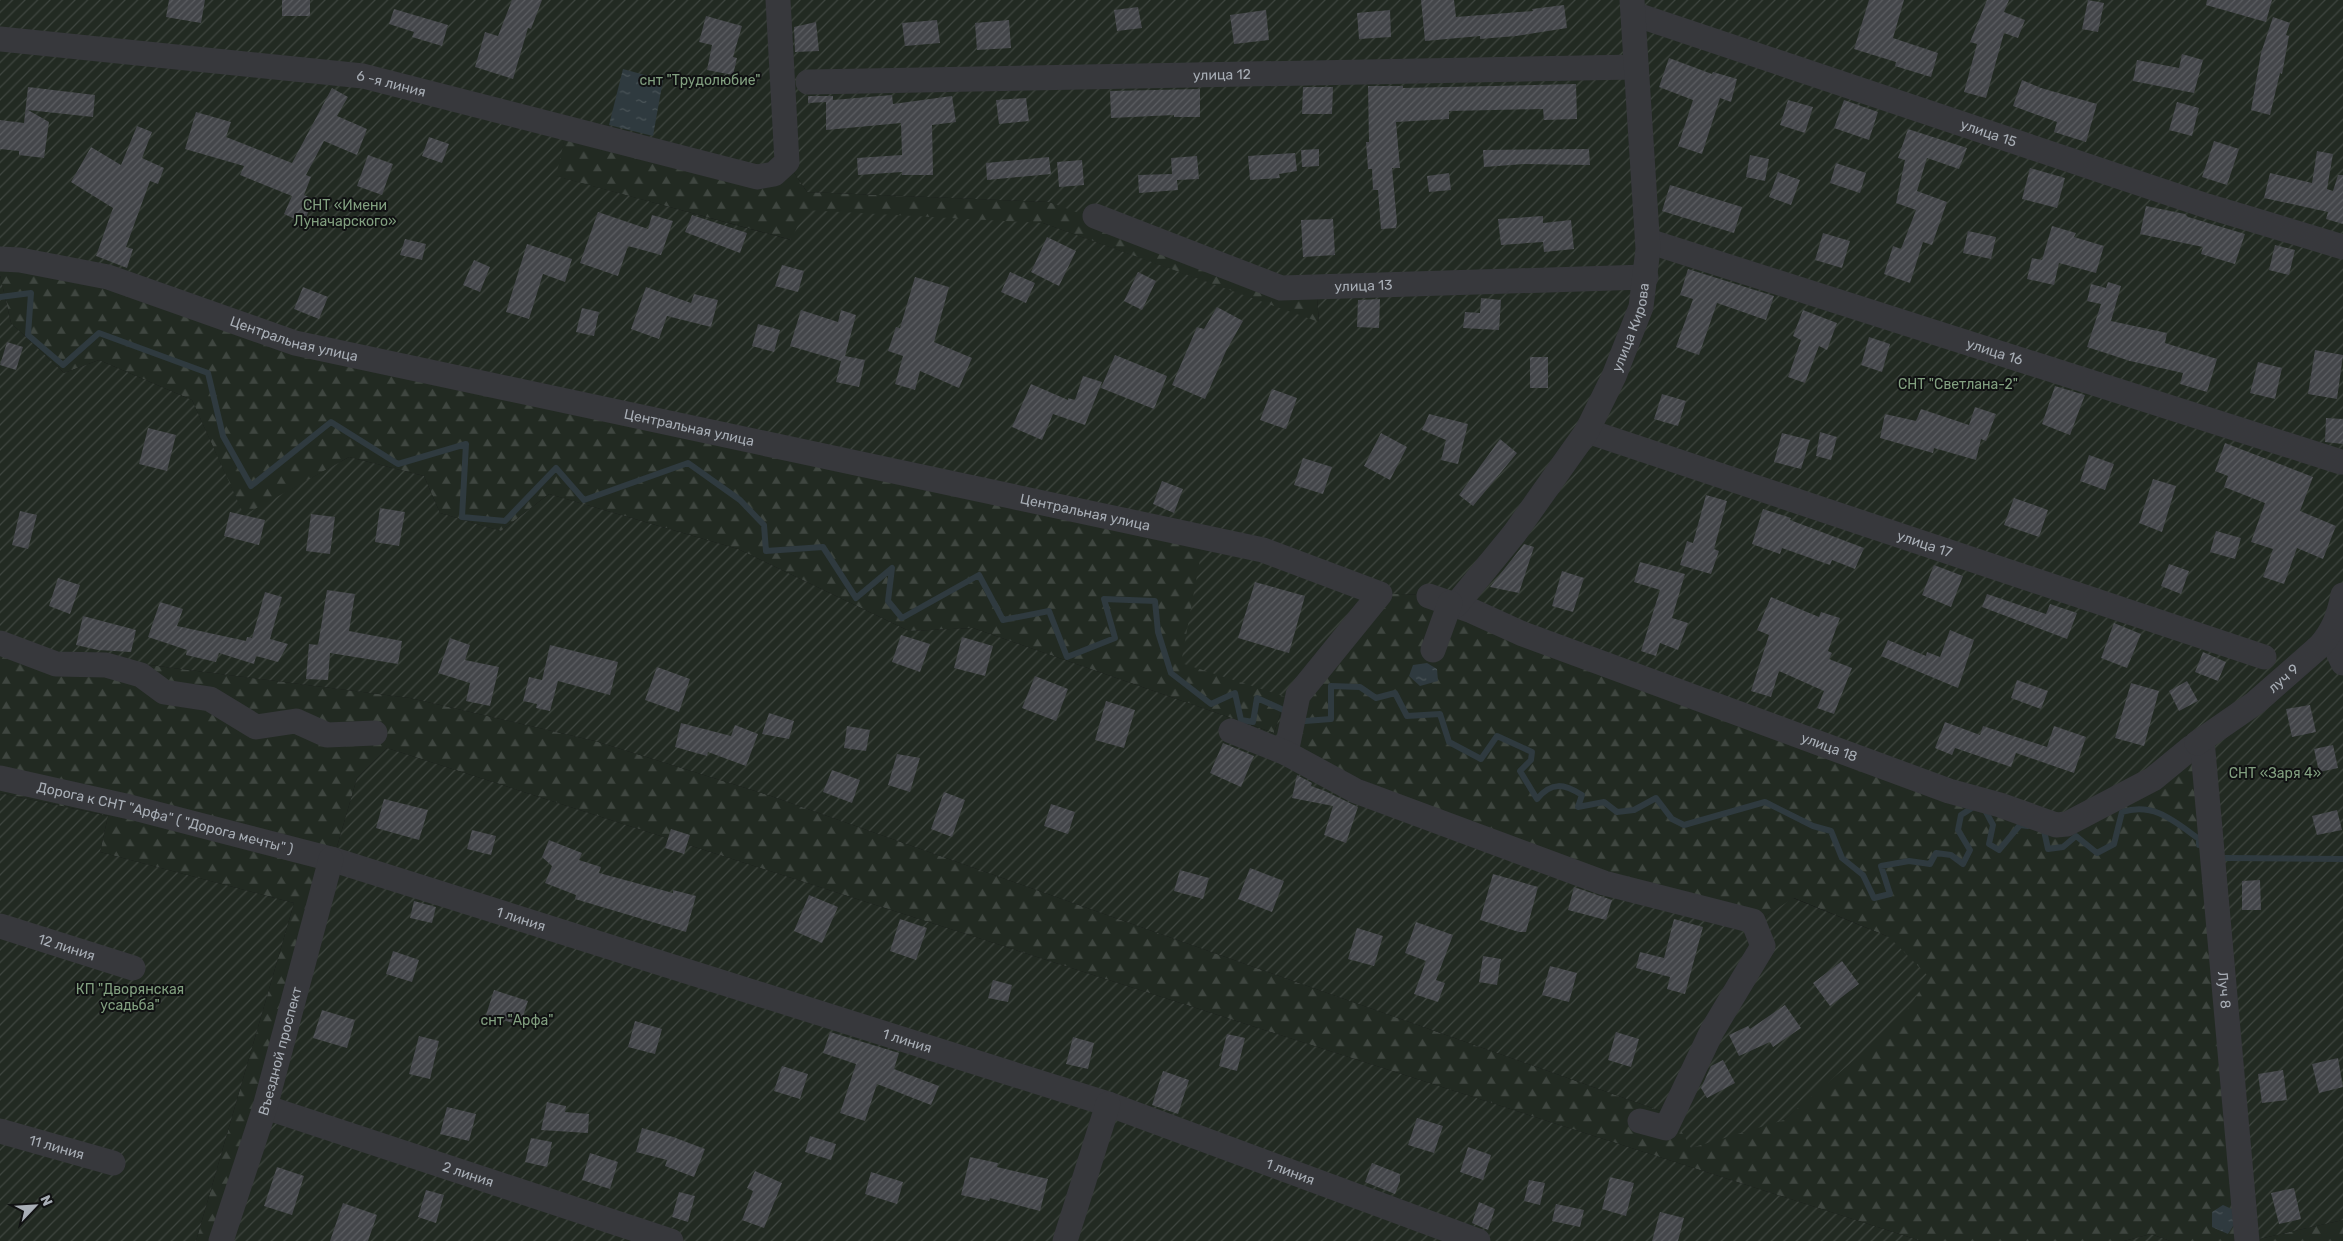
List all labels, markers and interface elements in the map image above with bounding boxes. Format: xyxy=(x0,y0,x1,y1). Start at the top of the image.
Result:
street label: улица 12 xyxy=(1193,66,1251,84)
street label: 6 -я линия xyxy=(356,67,428,101)
park label: снт "Трудолюбие" xyxy=(640,72,760,89)
street label: улица 15 xyxy=(1958,116,2019,151)
park label: СНТ «Имени Луначарского» xyxy=(294,197,396,230)
street label: улица 13 xyxy=(1334,277,1393,295)
street label: улица Кирова xyxy=(1608,282,1653,374)
street label: Центральная улица xyxy=(228,313,360,365)
street label: улица 16 xyxy=(1964,335,2025,369)
park label: СНТ "Светлана-2" xyxy=(1898,376,2018,393)
street label: Центральная улица xyxy=(622,406,756,450)
street label: Центральная улица xyxy=(1018,490,1152,535)
street label: улица 17 xyxy=(1895,527,1954,561)
street label: луч 9 xyxy=(2265,661,2302,697)
street label: улица 18 xyxy=(1799,729,1860,766)
park label: СНТ «Заря 4» xyxy=(2229,765,2321,782)
street label: Дорога к СНТ "Арфа" ( "Дорога мечты" ) xyxy=(35,779,295,858)
street label: 1 линия xyxy=(494,904,548,935)
street label: 12 линия xyxy=(36,931,97,965)
street label: Луч 8 xyxy=(2214,971,2234,1010)
park label: КП "Дворянская усадьба" xyxy=(76,981,184,1014)
street label: Въездной проспект xyxy=(255,985,306,1118)
park label: снт "Арфа" xyxy=(481,1012,553,1029)
street label: 1 линия xyxy=(880,1025,934,1057)
street label: 11 линия xyxy=(27,1132,86,1163)
street label: 1 линия xyxy=(1263,1155,1317,1189)
street label: 2 линия xyxy=(440,1158,496,1191)
north arrow xyxy=(10,1181,60,1231)
text: N xyxy=(36,1193,56,1209)

